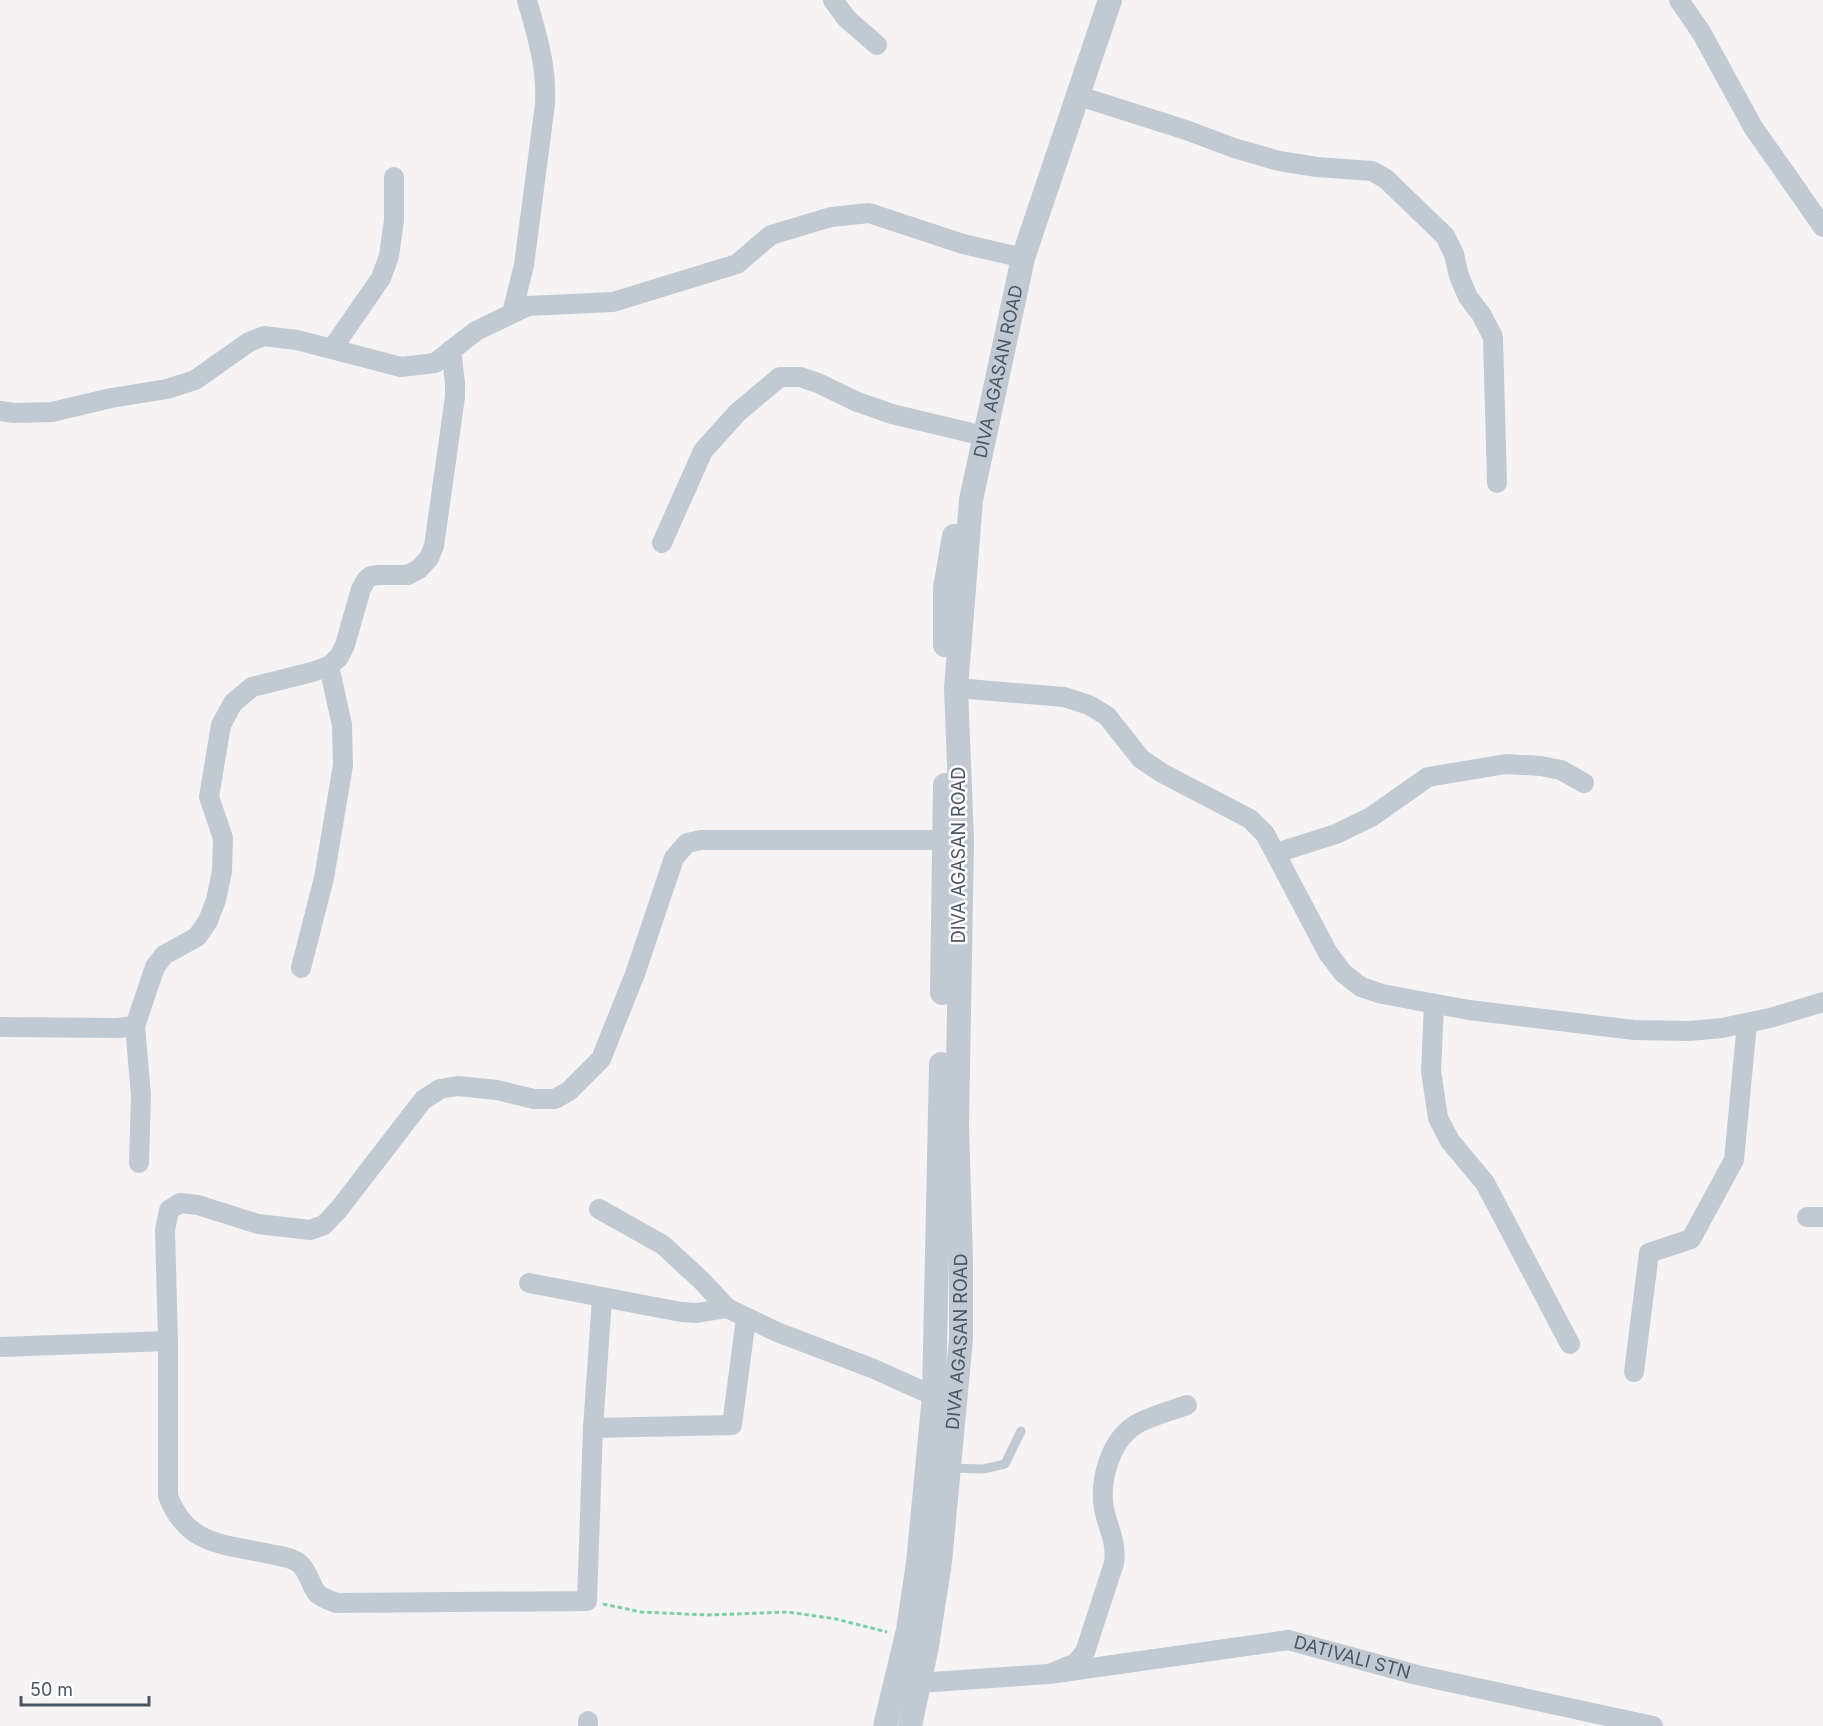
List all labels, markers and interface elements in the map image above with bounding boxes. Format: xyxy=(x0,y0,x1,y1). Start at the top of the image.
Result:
street label: DIVA AGASAN ROAD xyxy=(969,283,1027,460)
street label: DIVA AGASAN ROAD xyxy=(948,767,969,943)
street label: DIVA AGASAN ROAD xyxy=(942,1253,971,1431)
street label: DATIVALI STN xyxy=(1292,1631,1413,1683)
scale bar xyxy=(21,1669,148,1707)
text: 50 m xyxy=(30,1679,73,1700)

